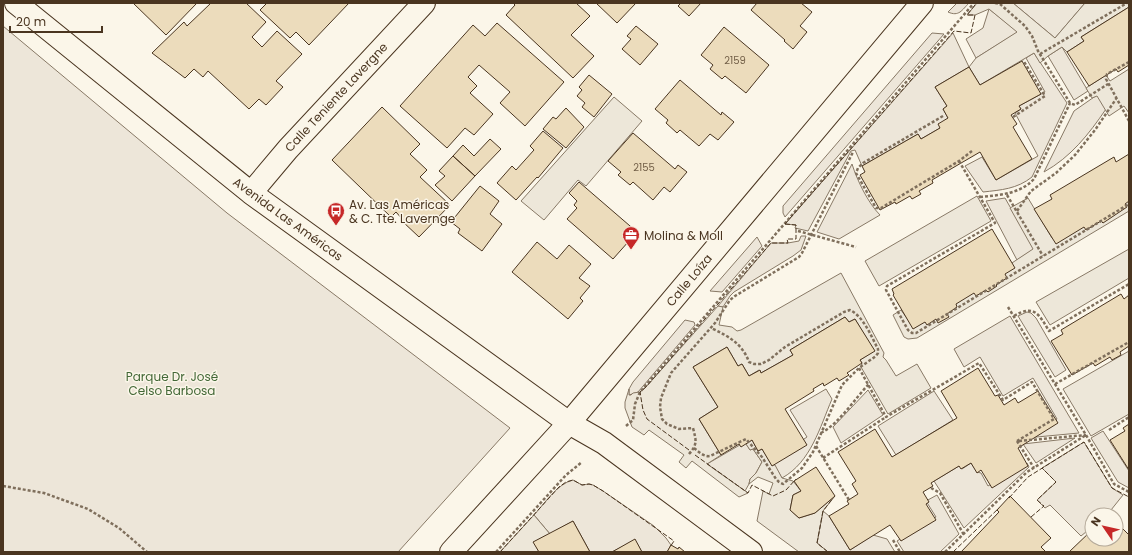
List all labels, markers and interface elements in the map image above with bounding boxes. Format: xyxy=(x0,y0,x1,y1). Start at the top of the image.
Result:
scale bar xyxy=(10,8,102,34)
text: 20 m xyxy=(16,13,46,30)
street label: Calle Teniente Lavergne xyxy=(281,39,391,155)
house number: 2159 xyxy=(724,53,746,68)
house number: 2155 xyxy=(633,160,655,175)
street label: Avenida Las Américas xyxy=(230,173,346,265)
place label: Av. Las Américas & C. Tte. Lavernge xyxy=(349,196,455,227)
bus stop icon: Av. Las Américas & C. Tte. Lavernge xyxy=(326,201,346,226)
office icon: Molina & Moll xyxy=(621,225,641,250)
place label: Molina & Moll xyxy=(644,227,723,244)
street label: Calle Loíza xyxy=(662,250,716,310)
park label: Parque Dr. José Celso Barbosa xyxy=(126,368,218,399)
north arrow xyxy=(1084,507,1124,547)
text: N xyxy=(1087,514,1105,529)

